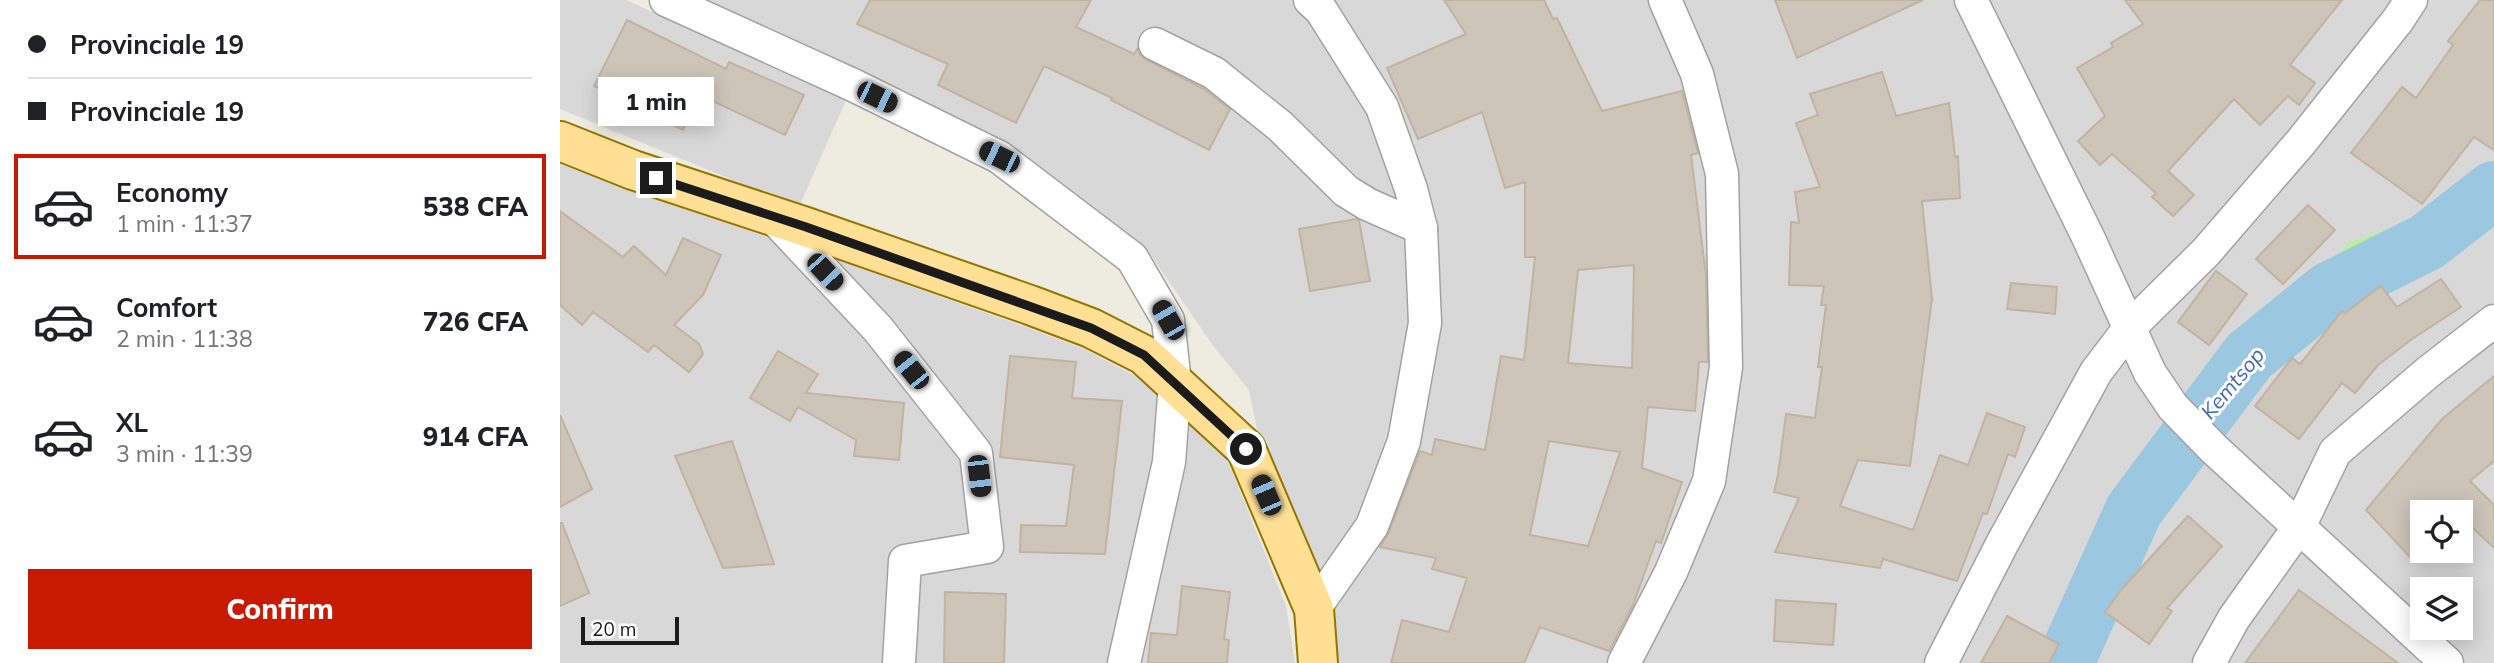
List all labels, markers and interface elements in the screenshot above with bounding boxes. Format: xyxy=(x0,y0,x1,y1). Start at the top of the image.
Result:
text: Provinciale 19 xyxy=(70,28,244,61)
callout: 1 min xyxy=(598,76,714,125)
car xyxy=(854,78,901,116)
text: 1 min xyxy=(625,87,687,116)
text: Provinciale 19 xyxy=(70,95,244,128)
car xyxy=(976,138,1023,176)
route end xyxy=(640,162,672,194)
icon: car xyxy=(32,175,95,238)
text: Economy xyxy=(116,176,228,209)
text: 538 CFA xyxy=(423,190,528,223)
text: 1 min · 11:37 xyxy=(116,209,253,238)
car xyxy=(803,249,848,295)
icon: car xyxy=(32,290,95,353)
text: Comfort xyxy=(116,291,217,324)
car xyxy=(1149,297,1188,343)
text: 726 CFA xyxy=(423,305,528,338)
text: 2 min · 11:38 xyxy=(116,324,253,353)
water label: Kemtsop xyxy=(2195,342,2269,424)
car xyxy=(890,347,933,393)
icon: car xyxy=(32,405,95,468)
text: XL xyxy=(116,406,148,439)
text: 914 CFA xyxy=(423,420,528,453)
route start xyxy=(1230,433,1262,465)
text: 3 min · 11:39 xyxy=(116,439,253,468)
car xyxy=(967,454,992,498)
car xyxy=(1249,472,1284,518)
map controls xyxy=(2410,500,2473,640)
button: locate xyxy=(2410,500,2473,563)
button: Confirm xyxy=(28,569,532,649)
button: layers xyxy=(2410,577,2473,640)
scale bar xyxy=(581,614,679,646)
text: 20 m xyxy=(592,617,636,641)

